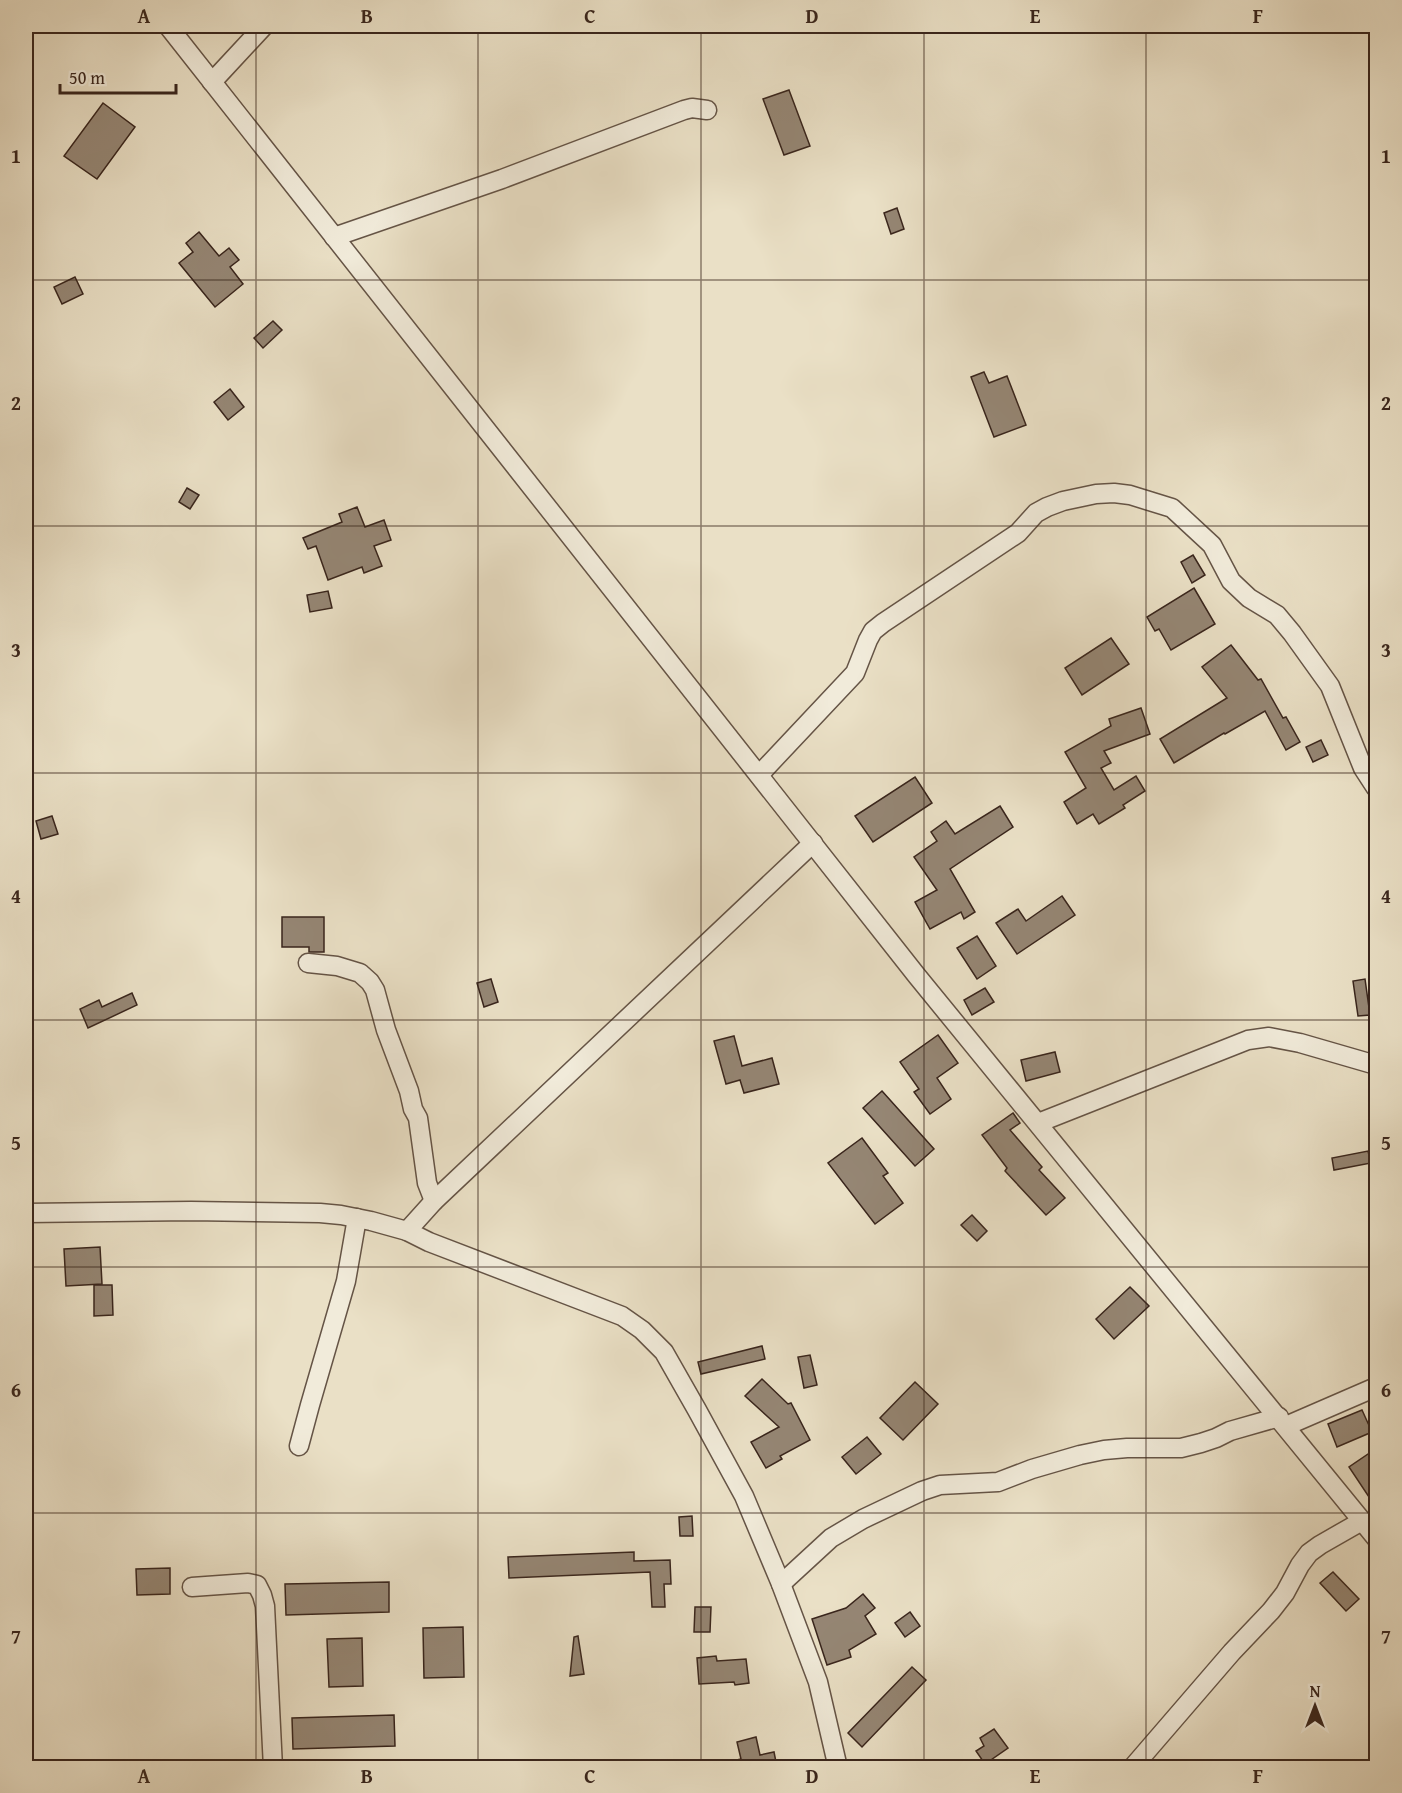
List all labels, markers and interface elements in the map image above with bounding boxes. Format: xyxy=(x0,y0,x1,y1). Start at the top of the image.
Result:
text: A xyxy=(138,1,151,30)
text: B xyxy=(361,1,373,30)
text: C xyxy=(584,1,596,30)
text: D xyxy=(805,1,819,30)
text: E xyxy=(1030,1,1041,30)
text: F xyxy=(1253,1,1263,30)
scale bar xyxy=(60,57,176,95)
text: 50 m xyxy=(69,64,105,91)
text: 1 xyxy=(11,141,21,170)
text: 1 xyxy=(1381,141,1391,170)
text: 2 xyxy=(11,388,21,417)
text: 2 xyxy=(1381,388,1391,417)
text: 3 xyxy=(11,635,21,664)
text: 3 xyxy=(1381,635,1391,664)
text: 4 xyxy=(11,881,21,910)
text: 4 xyxy=(1381,881,1391,910)
text: 5 xyxy=(11,1128,21,1157)
text: 5 xyxy=(1381,1128,1391,1157)
text: 6 xyxy=(11,1375,21,1404)
text: 6 xyxy=(1381,1375,1391,1404)
text: 7 xyxy=(11,1621,21,1650)
text: 7 xyxy=(1381,1621,1391,1650)
north arrow xyxy=(1285,1676,1345,1736)
text: N xyxy=(1310,1679,1321,1703)
text: A xyxy=(138,1761,151,1790)
text: B xyxy=(361,1761,373,1790)
text: C xyxy=(584,1761,596,1790)
text: D xyxy=(805,1761,819,1790)
text: E xyxy=(1030,1761,1041,1790)
text: F xyxy=(1253,1761,1263,1790)

